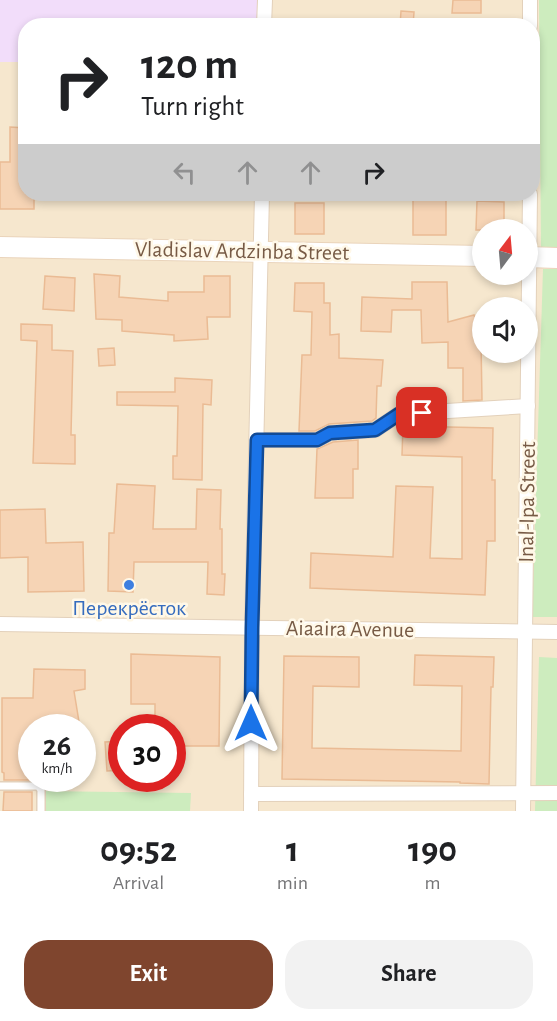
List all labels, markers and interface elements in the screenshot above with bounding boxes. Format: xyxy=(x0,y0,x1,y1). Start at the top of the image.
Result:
icon: right xyxy=(42,42,120,120)
text: 120 m xyxy=(141,44,238,86)
text: Turn right xyxy=(141,93,244,120)
icon: left xyxy=(168,156,201,189)
icon: ahead xyxy=(231,156,264,189)
icon: ahead xyxy=(294,156,327,189)
icon: right xyxy=(357,156,390,189)
north arrow xyxy=(472,219,538,285)
map controls xyxy=(472,219,538,363)
street label: Vladislav Ardzinba Street xyxy=(135,238,349,264)
button: sound xyxy=(472,297,538,363)
pin xyxy=(396,387,447,438)
icon: arrive xyxy=(405,396,438,429)
street label: Inal-Ipa Street xyxy=(515,441,539,563)
marker: Перекрёсток xyxy=(122,578,136,592)
place label: Перекрёсток xyxy=(72,597,186,619)
street label: Aiaaira Avenue xyxy=(286,617,414,641)
position arrow xyxy=(219,691,283,755)
speed limit sign: 30 xyxy=(108,714,186,792)
text: 26 xyxy=(43,731,71,761)
text: km/h xyxy=(42,761,72,776)
text: 09:52 xyxy=(100,832,177,868)
text: 1 xyxy=(286,832,299,868)
text: 190 xyxy=(408,832,457,868)
text: Arrival xyxy=(113,873,164,893)
text: min xyxy=(277,873,308,893)
text: m xyxy=(424,873,440,893)
button: Exit xyxy=(24,940,273,1009)
button: Share xyxy=(285,940,533,1009)

